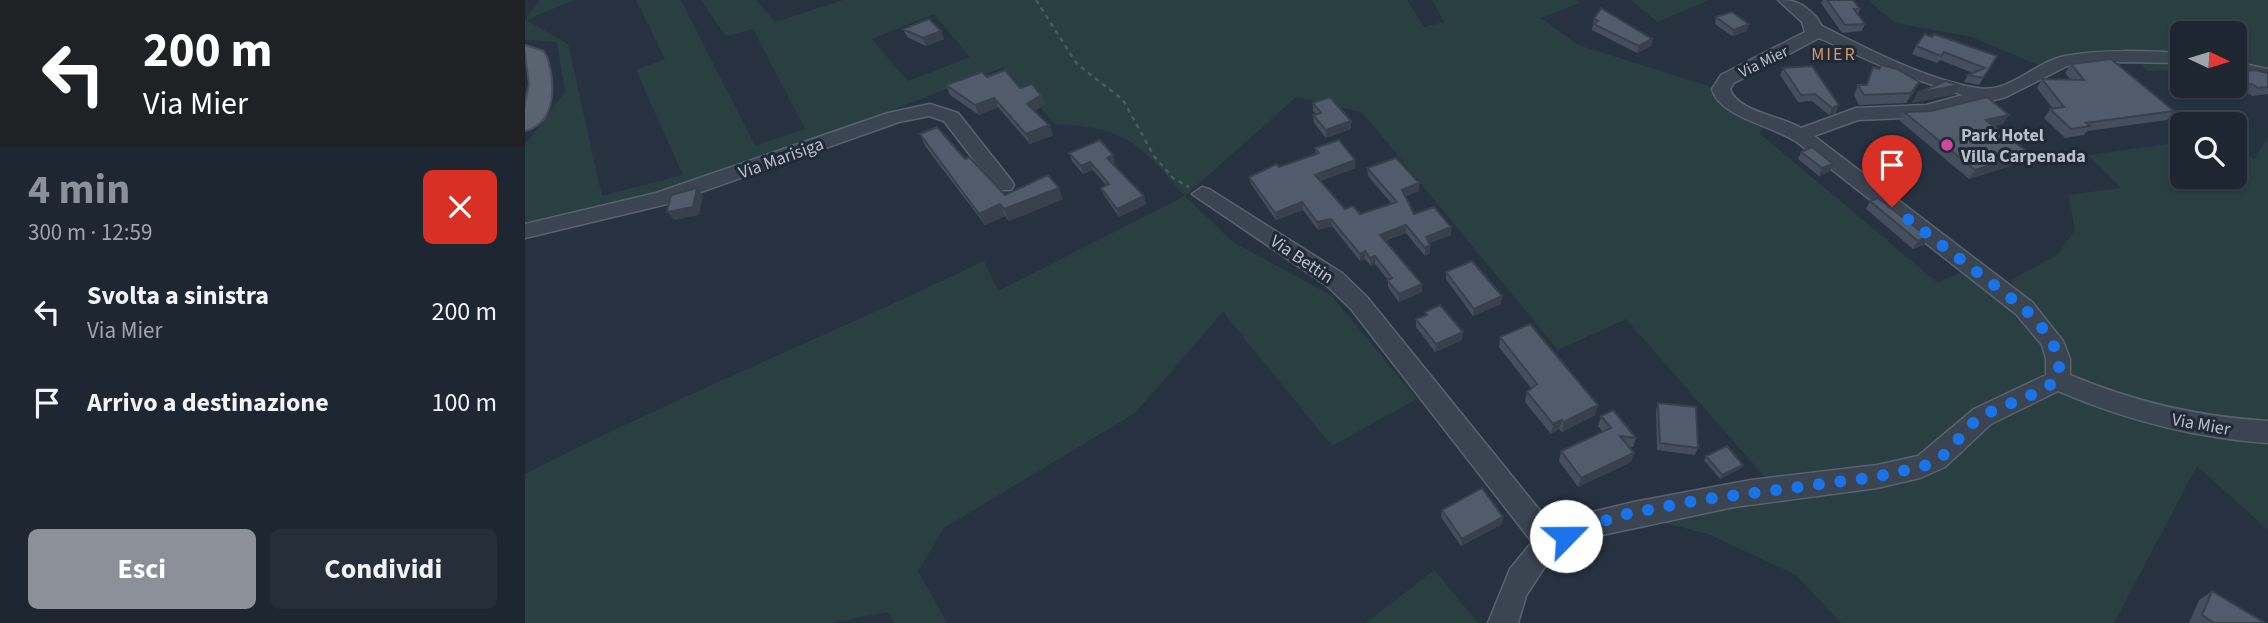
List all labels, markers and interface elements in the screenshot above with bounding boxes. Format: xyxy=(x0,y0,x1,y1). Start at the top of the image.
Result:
text: 200 m xyxy=(143,16,272,86)
north arrow xyxy=(2170,21,2247,98)
map controls xyxy=(2170,21,2247,189)
icon: left xyxy=(28,28,119,119)
street label: Via Mier xyxy=(1735,40,1792,83)
district label: MIER xyxy=(1811,42,1857,67)
text: Via Mier xyxy=(143,81,248,127)
button: search xyxy=(2170,112,2247,189)
place label: Park Hotel Villa Carpenada xyxy=(1960,123,2086,169)
street label: Via Marisiga xyxy=(735,131,827,185)
pin xyxy=(1862,135,1922,207)
marker: Park Hotel Villa Carpenada xyxy=(1939,137,1955,153)
icon: arrive xyxy=(1873,146,1911,184)
text: 4 min xyxy=(28,160,130,220)
button: close xyxy=(423,170,497,244)
text: 300 m · 12:59 xyxy=(28,216,152,249)
street label: Via Bettin xyxy=(1265,229,1338,290)
text: Svolta a sinistra xyxy=(87,277,269,314)
icon: left xyxy=(28,293,66,331)
text: 200 m xyxy=(431,293,497,330)
text: Via Mier xyxy=(87,314,162,347)
icon: arrive xyxy=(28,384,66,422)
text: Arrivo a destinazione xyxy=(87,384,329,421)
text: 100 m xyxy=(431,384,497,421)
street label: Via Mier xyxy=(2170,407,2233,442)
position arrow xyxy=(1529,499,1603,573)
button: Esci xyxy=(28,529,256,609)
button: Condividi xyxy=(270,529,497,609)

